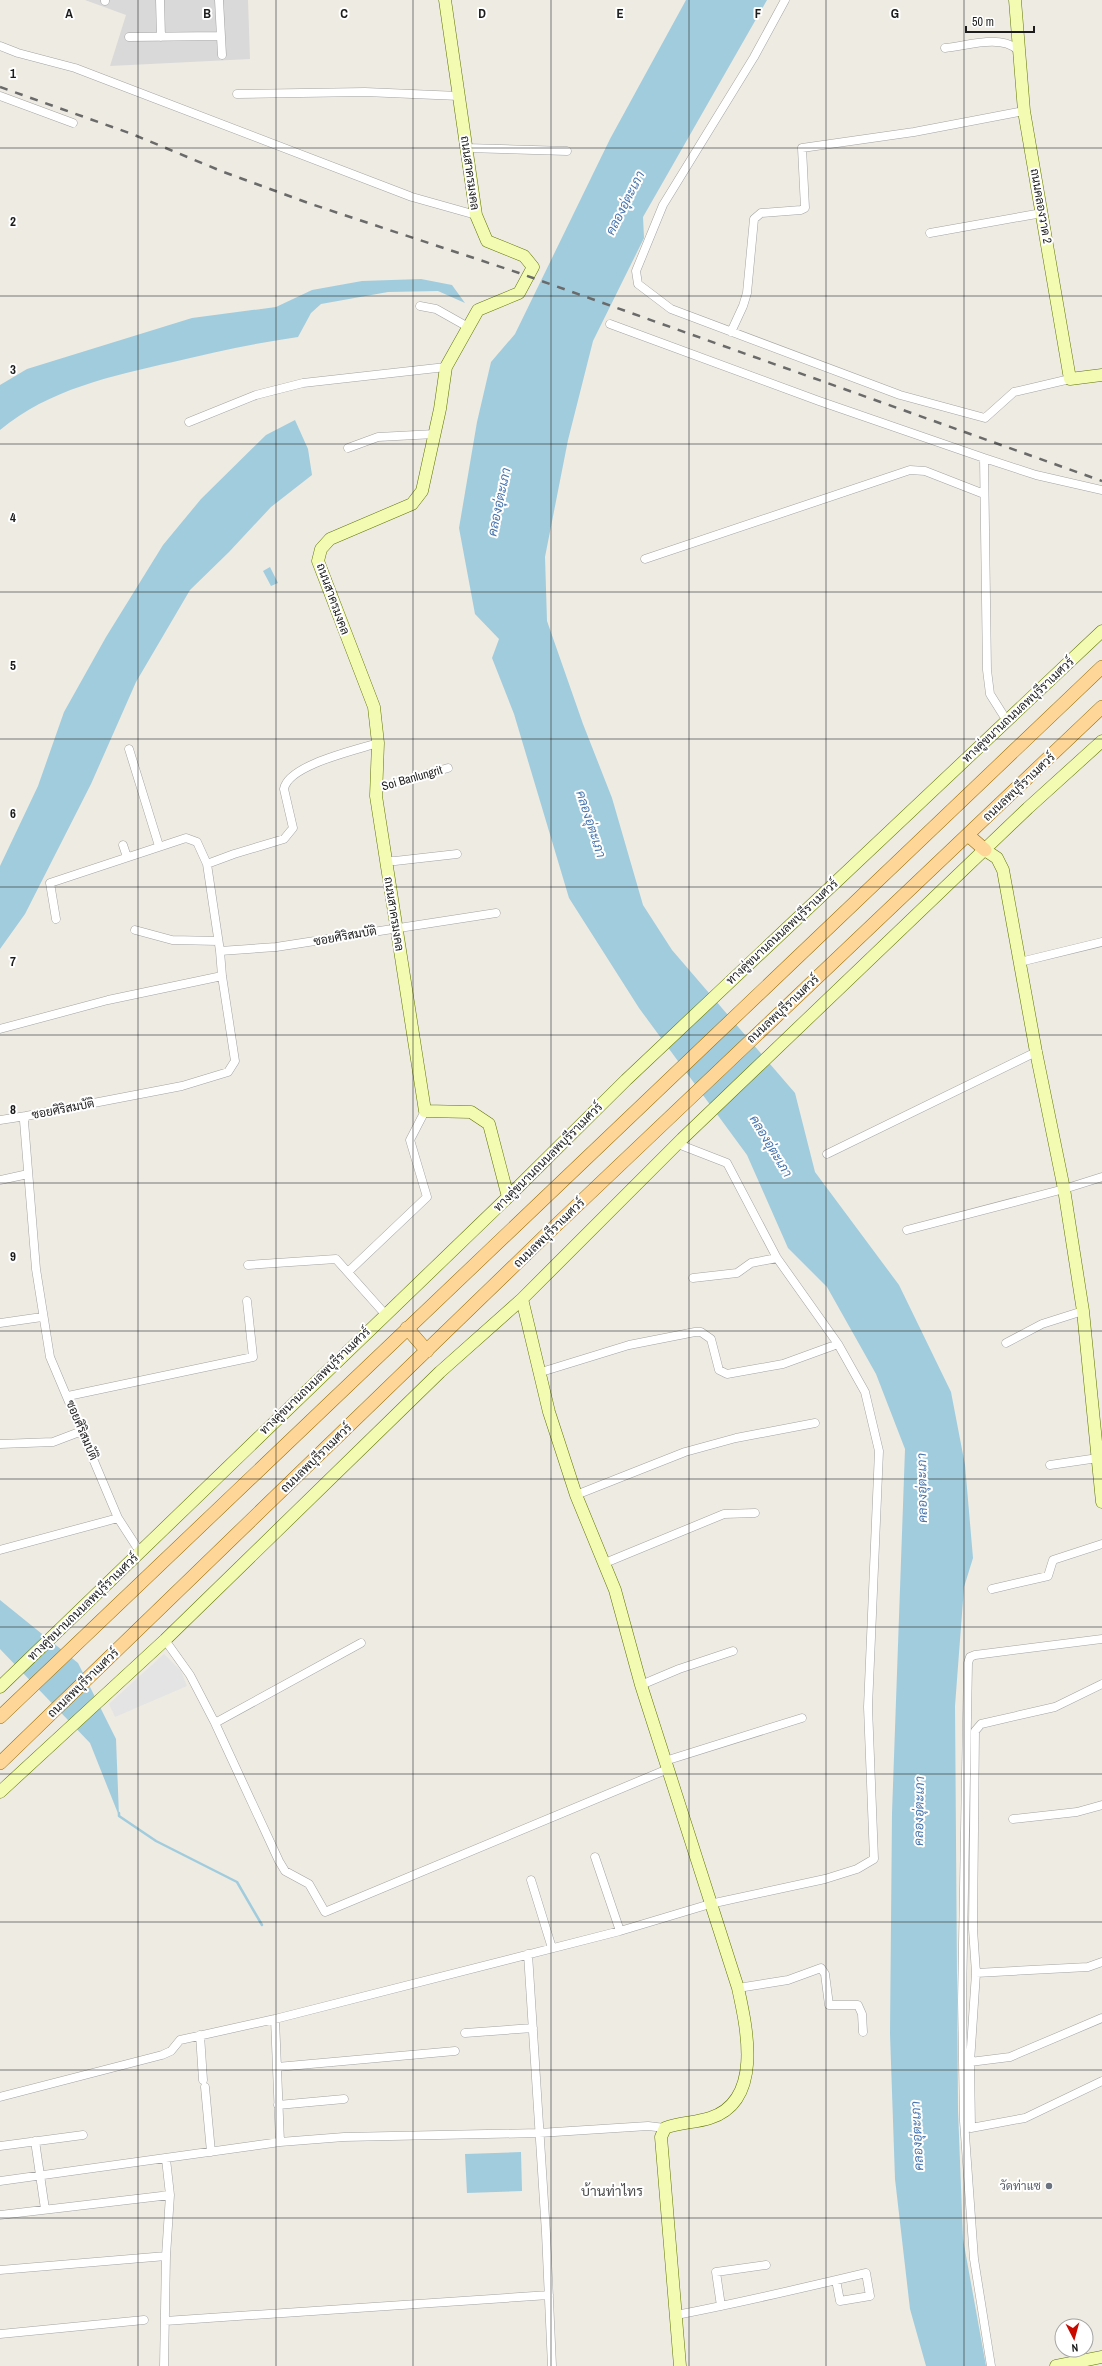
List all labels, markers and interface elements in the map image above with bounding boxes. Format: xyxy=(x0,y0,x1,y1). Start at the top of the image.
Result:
text: A xyxy=(65,5,73,22)
text: B xyxy=(203,5,211,22)
text: C xyxy=(340,5,348,22)
text: D xyxy=(478,5,486,22)
text: E xyxy=(616,5,624,22)
text: F xyxy=(755,5,762,22)
text: G xyxy=(891,5,899,22)
scale bar xyxy=(966,8,1034,34)
text: 50 m xyxy=(972,14,994,30)
text: 1 xyxy=(10,65,16,82)
street label: ถนนสาครมงคล xyxy=(457,135,483,211)
street label: ถนนคลองวาด 2 xyxy=(1027,167,1055,245)
water label: คลองอุ่ตะเภา xyxy=(602,168,649,238)
text: 2 xyxy=(10,213,16,230)
text: 3 xyxy=(10,361,16,378)
water label: คลองอุ่ตะเภา xyxy=(483,466,516,538)
text: 4 xyxy=(10,509,16,526)
street label: ถนนสาครมงคล xyxy=(313,561,353,637)
street label: ทางคู่ขนานถนนลพบุรีราเมศวร์ xyxy=(958,654,1078,767)
text: 5 xyxy=(10,657,16,674)
street label: ถนนลพบุรีราเมศวร์ xyxy=(979,749,1059,825)
street label: Soi Banlungrit xyxy=(380,762,444,794)
water label: คลองอุ่ตะเภา xyxy=(571,788,610,860)
text: 6 xyxy=(10,805,16,822)
street label: ถนนสาครมงคล xyxy=(380,876,408,952)
street label: ทางคู่ขนานถนนลพบุรีราเมศวร์ xyxy=(722,876,842,989)
street label: ซอยศิริสมบัติ xyxy=(312,923,378,949)
text: 7 xyxy=(10,953,16,970)
street label: ถนนลพบุรีราเมศวร์ xyxy=(743,971,823,1047)
street label: ซอยศิริสมบัติ xyxy=(30,1095,96,1123)
street label: ทางคู่ขนานถนนลพบุรีราเมศวร์ xyxy=(490,1099,607,1216)
text: 8 xyxy=(10,1101,16,1118)
water label: คลองอุ่ตะเภา xyxy=(745,1112,796,1181)
street label: ถนนลพบุรีราเมศวร์ xyxy=(510,1195,589,1272)
text: 9 xyxy=(10,1248,16,1265)
street label: ทางคู่ขนานถนนลพบุรีราเมศวร์ xyxy=(256,1324,375,1439)
street label: ซอยศิริสมบัติ xyxy=(62,1398,102,1462)
street label: ถนนลพบุรีราเมศวร์ xyxy=(277,1420,356,1497)
water label: คลองอุ่ตะเภา xyxy=(913,1453,932,1523)
street label: ทางคู่ขนานถนนลพบุรีราเมศวร์ xyxy=(24,1550,143,1665)
street label: ถนนลพบุรีราเมศวร์ xyxy=(44,1645,123,1722)
water label: คลองอุ่ตะเภา xyxy=(910,1776,929,1846)
water label: คลองอุ่ตะเภา xyxy=(907,2101,928,2171)
place label: วัดท่าแซ xyxy=(1000,2178,1041,2194)
marker: วัดท่าแซ xyxy=(1044,2181,1054,2191)
district label: บ้านท่าไทร xyxy=(581,2182,643,2200)
north arrow xyxy=(1054,2318,1094,2358)
text: N xyxy=(1071,2341,1079,2355)

